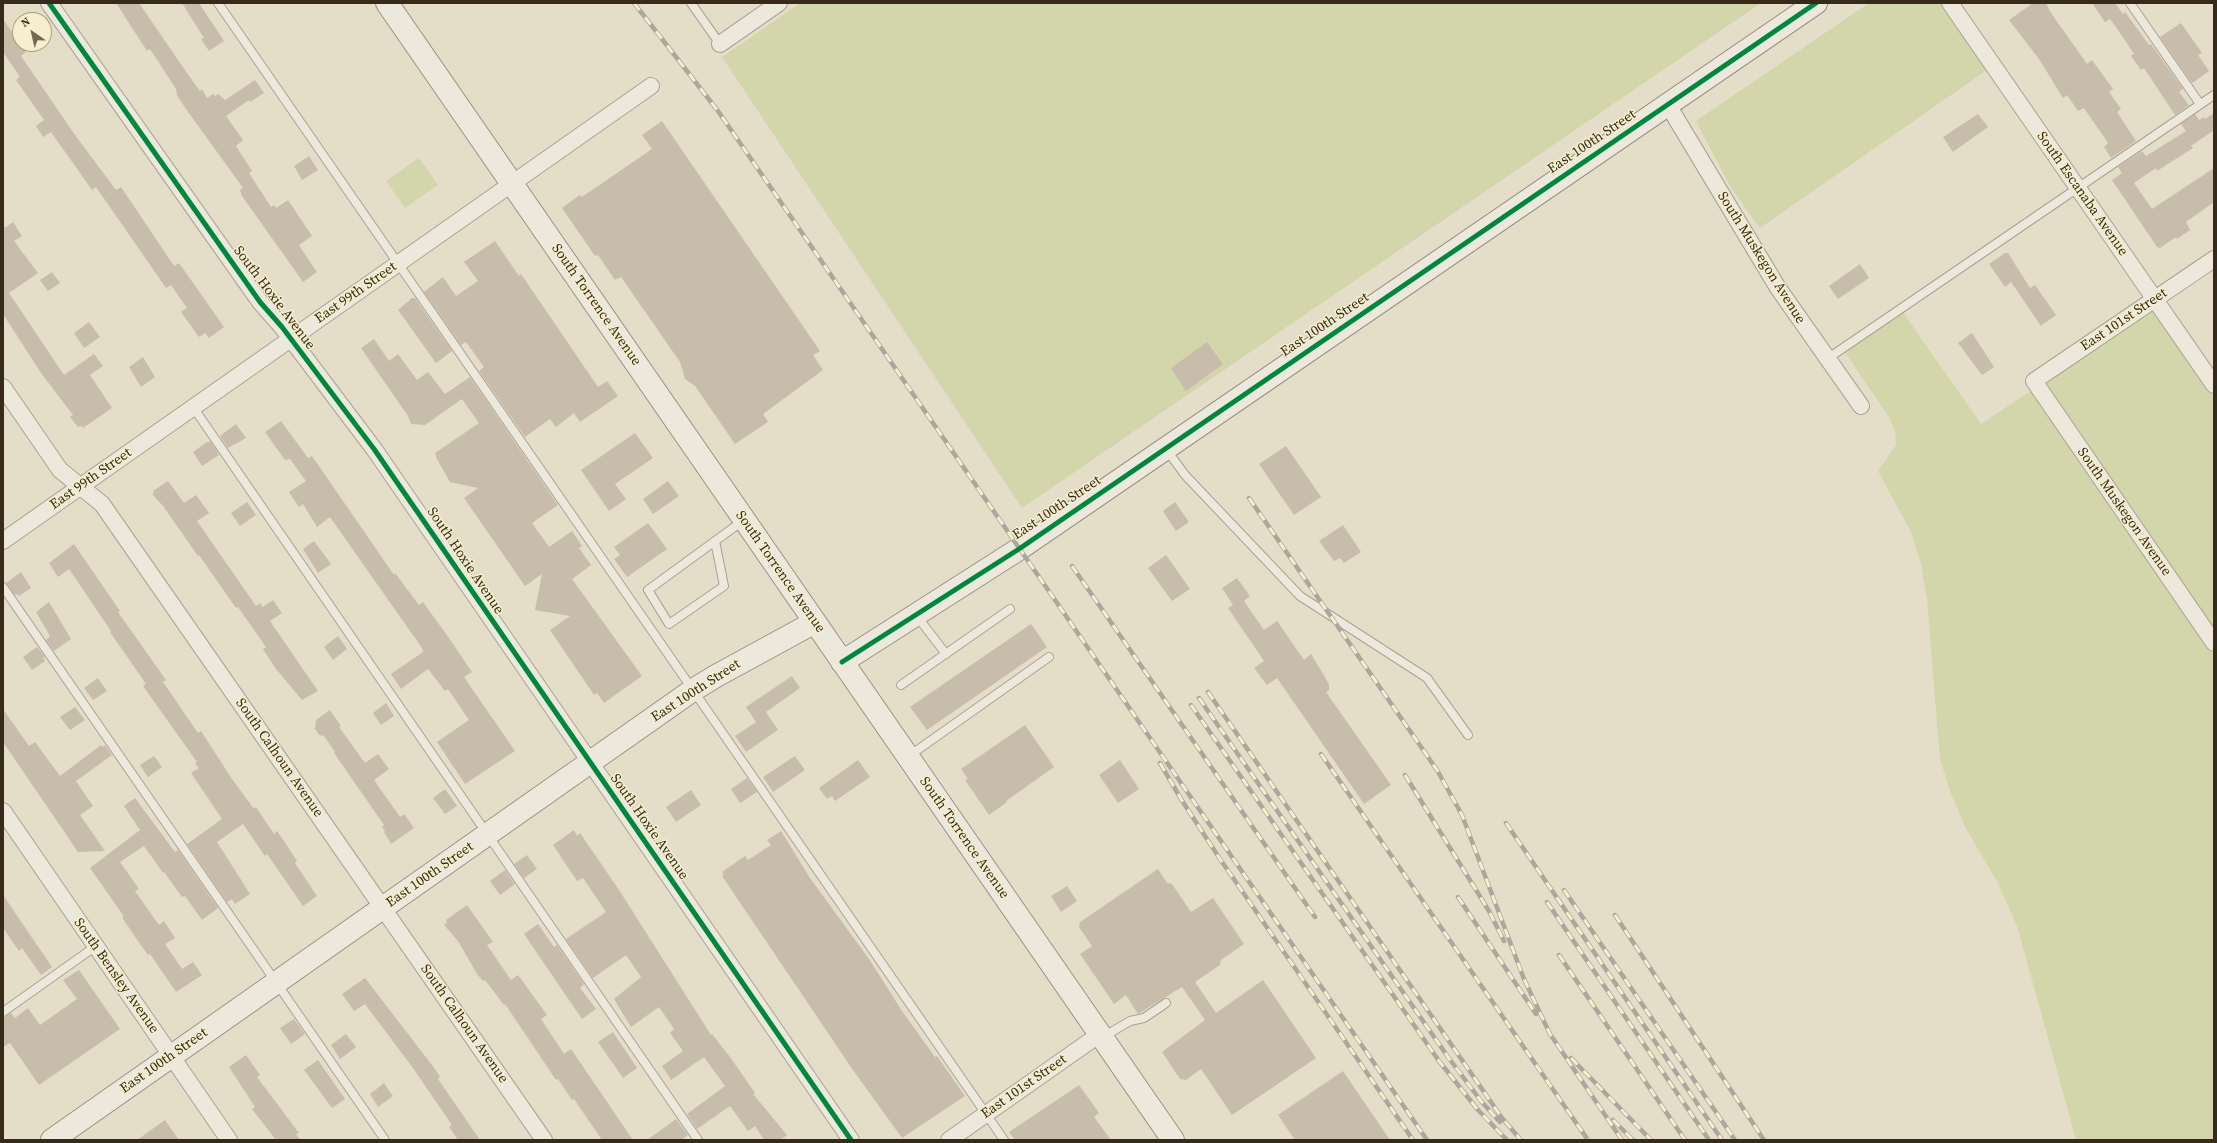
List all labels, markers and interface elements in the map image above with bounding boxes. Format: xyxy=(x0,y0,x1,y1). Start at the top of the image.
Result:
north arrow xyxy=(12,12,52,52)
text: N xyxy=(18,14,33,31)
street label: East 100th Street xyxy=(1545,106,1639,178)
street label: South Escanaba Avenue xyxy=(2033,129,2131,259)
street label: South Muskegon Avenue xyxy=(1713,189,1809,327)
street label: South Torrence Avenue xyxy=(548,241,644,369)
street label: South Hoxie Avenue xyxy=(230,243,318,353)
street label: East 99th Street xyxy=(312,259,400,327)
street label: East 101st Street xyxy=(2078,285,2170,355)
street label: East 100th Street xyxy=(1278,289,1372,361)
street label: East 99th Street xyxy=(47,445,135,513)
street label: South Muskegon Avenue xyxy=(2073,445,2175,579)
street label: East 100th Street xyxy=(1010,472,1104,544)
street label: South Hoxie Avenue xyxy=(423,504,507,618)
street label: South Torrence Avenue xyxy=(732,508,828,636)
street label: East 100th Street xyxy=(648,656,744,726)
street label: South Calhoun Avenue xyxy=(232,695,326,821)
street label: South Hoxie Avenue xyxy=(606,771,692,883)
street label: South Torrence Avenue xyxy=(916,774,1012,902)
street label: East 100th Street xyxy=(383,839,477,911)
street label: South Bensley Avenue xyxy=(70,915,162,1037)
street label: South Calhoun Avenue xyxy=(417,961,511,1087)
street label: East 100th Street xyxy=(117,1025,211,1097)
street label: East 101st Street xyxy=(978,1051,1070,1123)

